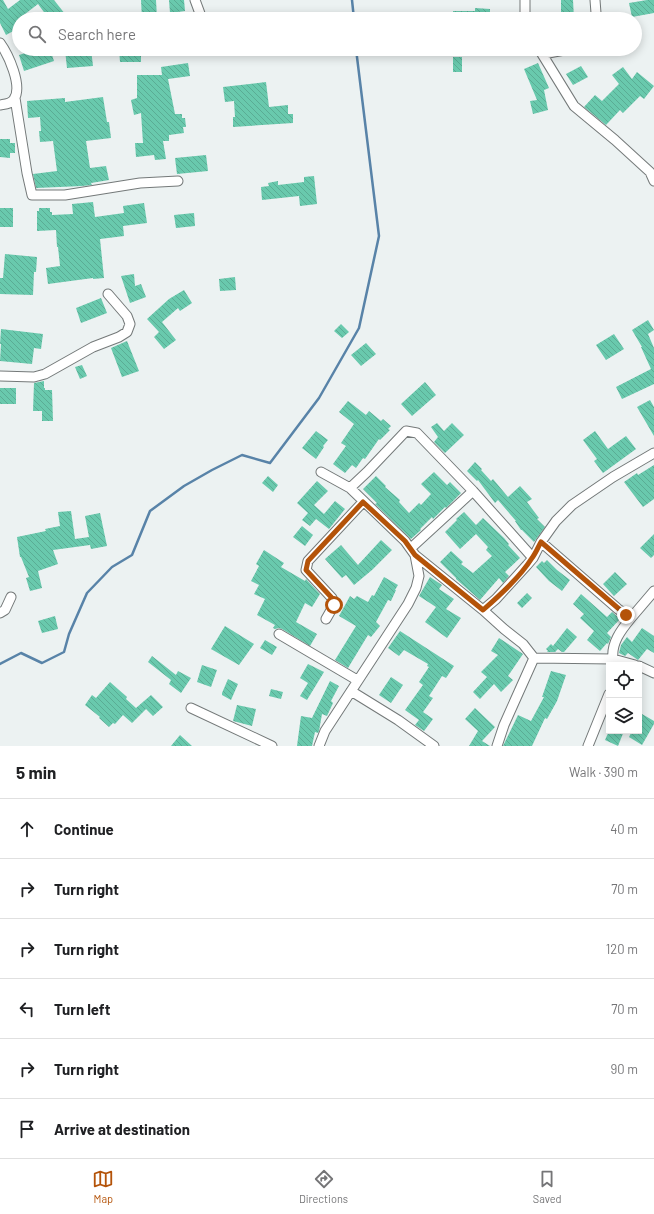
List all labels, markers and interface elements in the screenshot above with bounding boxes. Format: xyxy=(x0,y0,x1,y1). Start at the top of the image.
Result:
search box xyxy=(12,12,642,56)
icon: search xyxy=(26,23,48,45)
text: Search here xyxy=(58,25,136,43)
route start xyxy=(325,596,343,614)
route end xyxy=(617,606,635,624)
map controls xyxy=(606,662,642,734)
button: locate xyxy=(606,662,642,698)
button: layers xyxy=(606,698,642,734)
text: 5 min xyxy=(16,762,56,782)
text: Walk · 390 m xyxy=(569,764,638,780)
icon: ahead xyxy=(16,818,38,840)
text: Continue xyxy=(54,820,114,838)
text: 40 m xyxy=(610,821,638,837)
icon: right xyxy=(16,878,38,900)
text: Turn right xyxy=(54,880,119,898)
text: 70 m xyxy=(611,881,638,897)
icon: right xyxy=(16,938,38,960)
text: Turn right xyxy=(54,940,119,958)
text: 120 m xyxy=(606,941,638,957)
icon: left xyxy=(16,998,38,1020)
text: Turn left xyxy=(54,1000,110,1018)
text: 70 m xyxy=(611,1001,638,1017)
icon: right xyxy=(16,1058,38,1080)
text: Turn right xyxy=(54,1060,119,1078)
text: 90 m xyxy=(611,1061,638,1077)
icon: arrive xyxy=(16,1118,38,1140)
text: Arrive at destination xyxy=(54,1120,190,1138)
tab: Map xyxy=(92,1168,114,1205)
tab: Directions xyxy=(299,1168,348,1205)
tab: Saved xyxy=(533,1168,562,1205)

